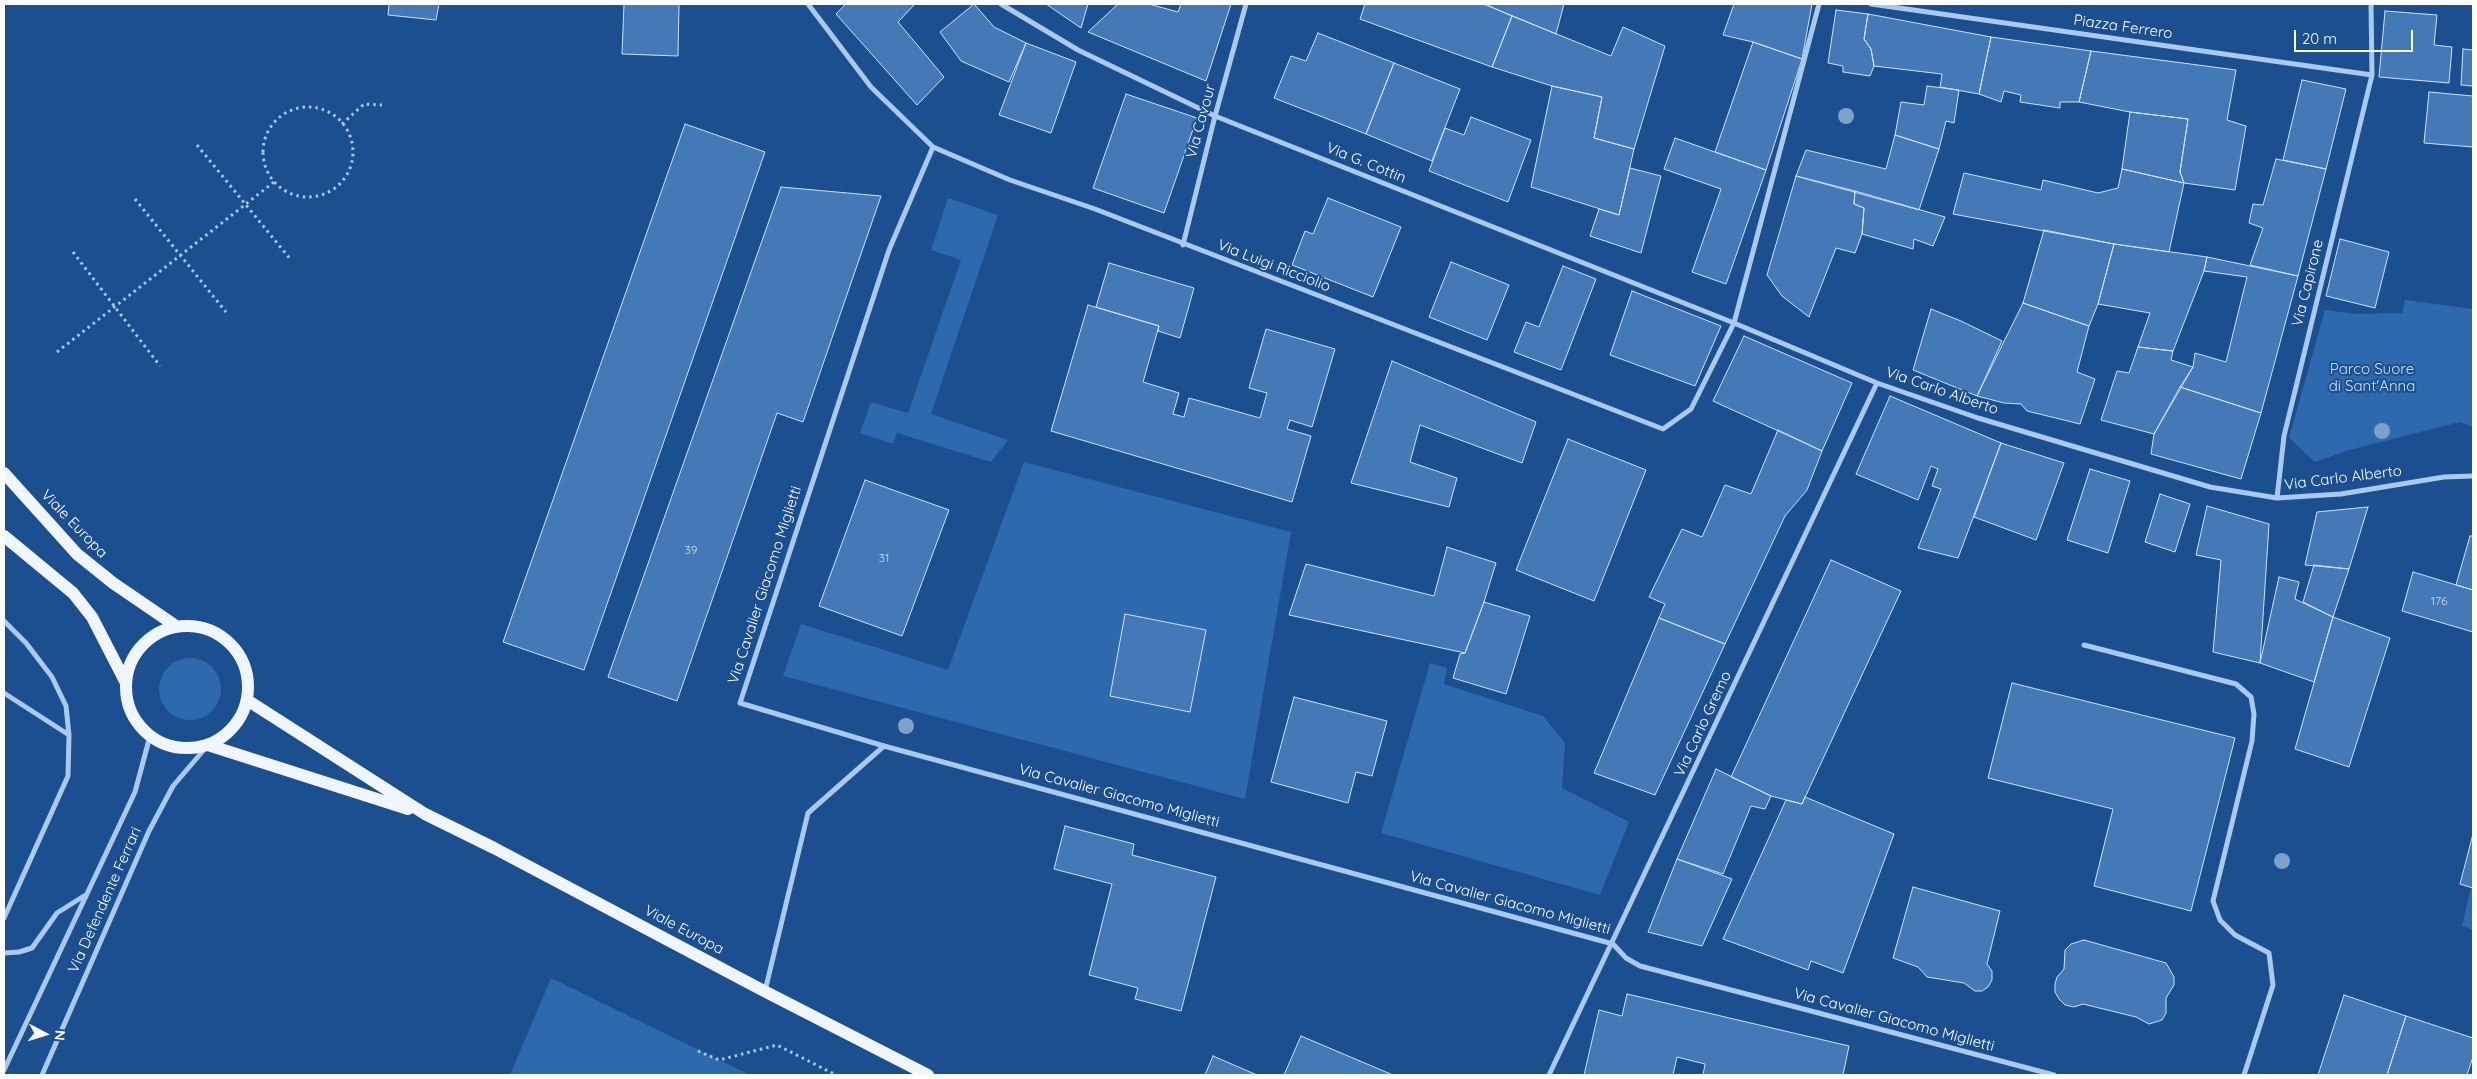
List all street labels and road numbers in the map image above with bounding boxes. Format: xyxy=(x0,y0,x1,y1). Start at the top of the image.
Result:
street label: Piazza Ferrero xyxy=(2072,11,2174,43)
street label: Via Cavour xyxy=(1182,82,1220,160)
street label: Via G. Cottin xyxy=(1323,139,1409,187)
street label: Via Luigi Ricciolio xyxy=(1215,236,1333,296)
street label: Via Capirone xyxy=(2288,238,2328,328)
street label: Via Carlo Alberto xyxy=(1883,363,2001,419)
street label: Via Carlo Alberto xyxy=(2283,462,2403,494)
street label: Via Cavalier Giacomo Miglietti xyxy=(724,484,806,686)
street label: Viale Europa xyxy=(37,486,111,562)
street label: Via Carlo Gremo xyxy=(1671,668,1735,780)
street label: Via Cavalier Giacomo Miglietti xyxy=(1017,761,1221,831)
street label: Via Defendente Ferrari xyxy=(65,824,145,976)
street label: Via Cavalier Giacomo Miglietti xyxy=(1408,868,1612,938)
street label: Viale Europa xyxy=(641,901,727,959)
street label: Via Cavalier Giacomo Miglietti xyxy=(1792,985,1996,1055)

